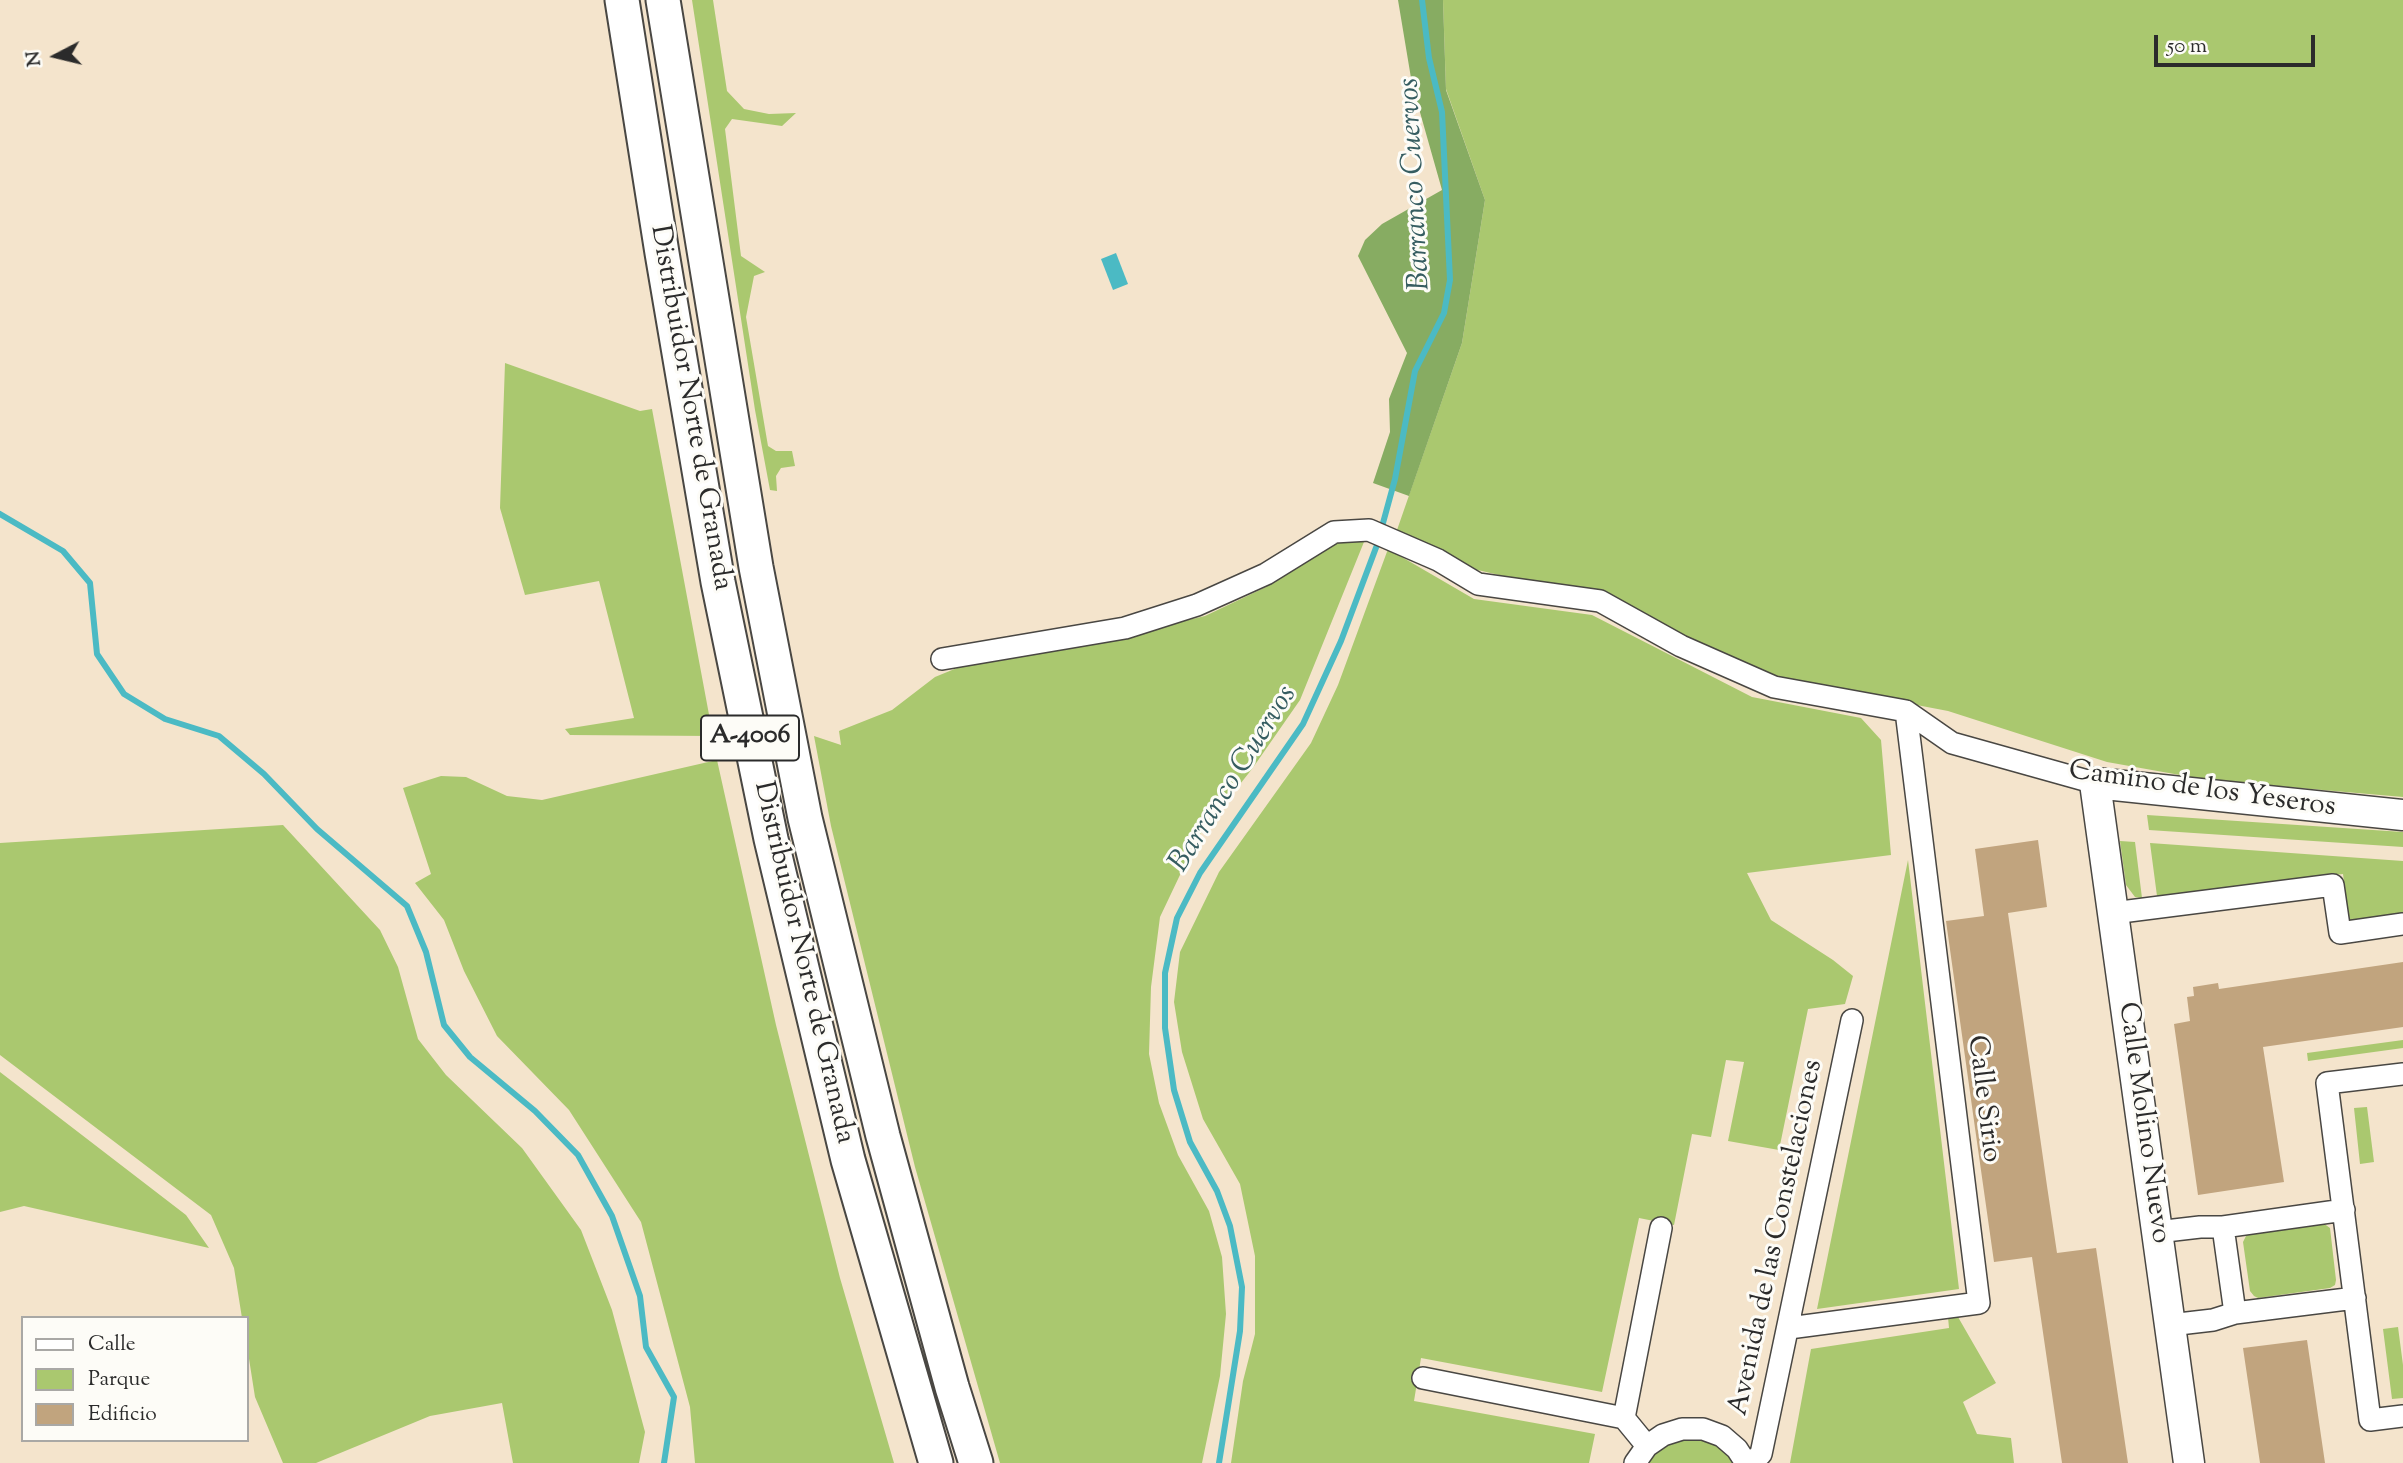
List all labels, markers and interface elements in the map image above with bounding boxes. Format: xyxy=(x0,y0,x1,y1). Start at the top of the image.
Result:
north arrow xyxy=(21,21,91,91)
scale bar xyxy=(2158,21,2319,65)
text: 50 m xyxy=(2167,32,2207,62)
text: N xyxy=(20,49,49,68)
water label: Barranco Cuervos xyxy=(1393,77,1441,291)
street label: Distribuidor Norte de Granada xyxy=(640,223,738,593)
water label: Barranco Cuervos xyxy=(1163,680,1307,880)
road number: A-4006 xyxy=(701,716,799,760)
street label: Camino de los Yeseros xyxy=(2066,756,2338,826)
street label: Distribuidor Norte de Granada xyxy=(744,779,860,1147)
street label: Calle Molino Nuevo xyxy=(2108,1000,2176,1246)
street label: Calle Sirio xyxy=(1958,1034,2006,1164)
street label: Avenida de las Constelaciones xyxy=(1724,1057,1832,1419)
legend xyxy=(21,1316,248,1442)
text: Calle xyxy=(88,1330,136,1360)
text: Parque xyxy=(88,1365,150,1395)
text: Edificio xyxy=(88,1400,157,1430)

